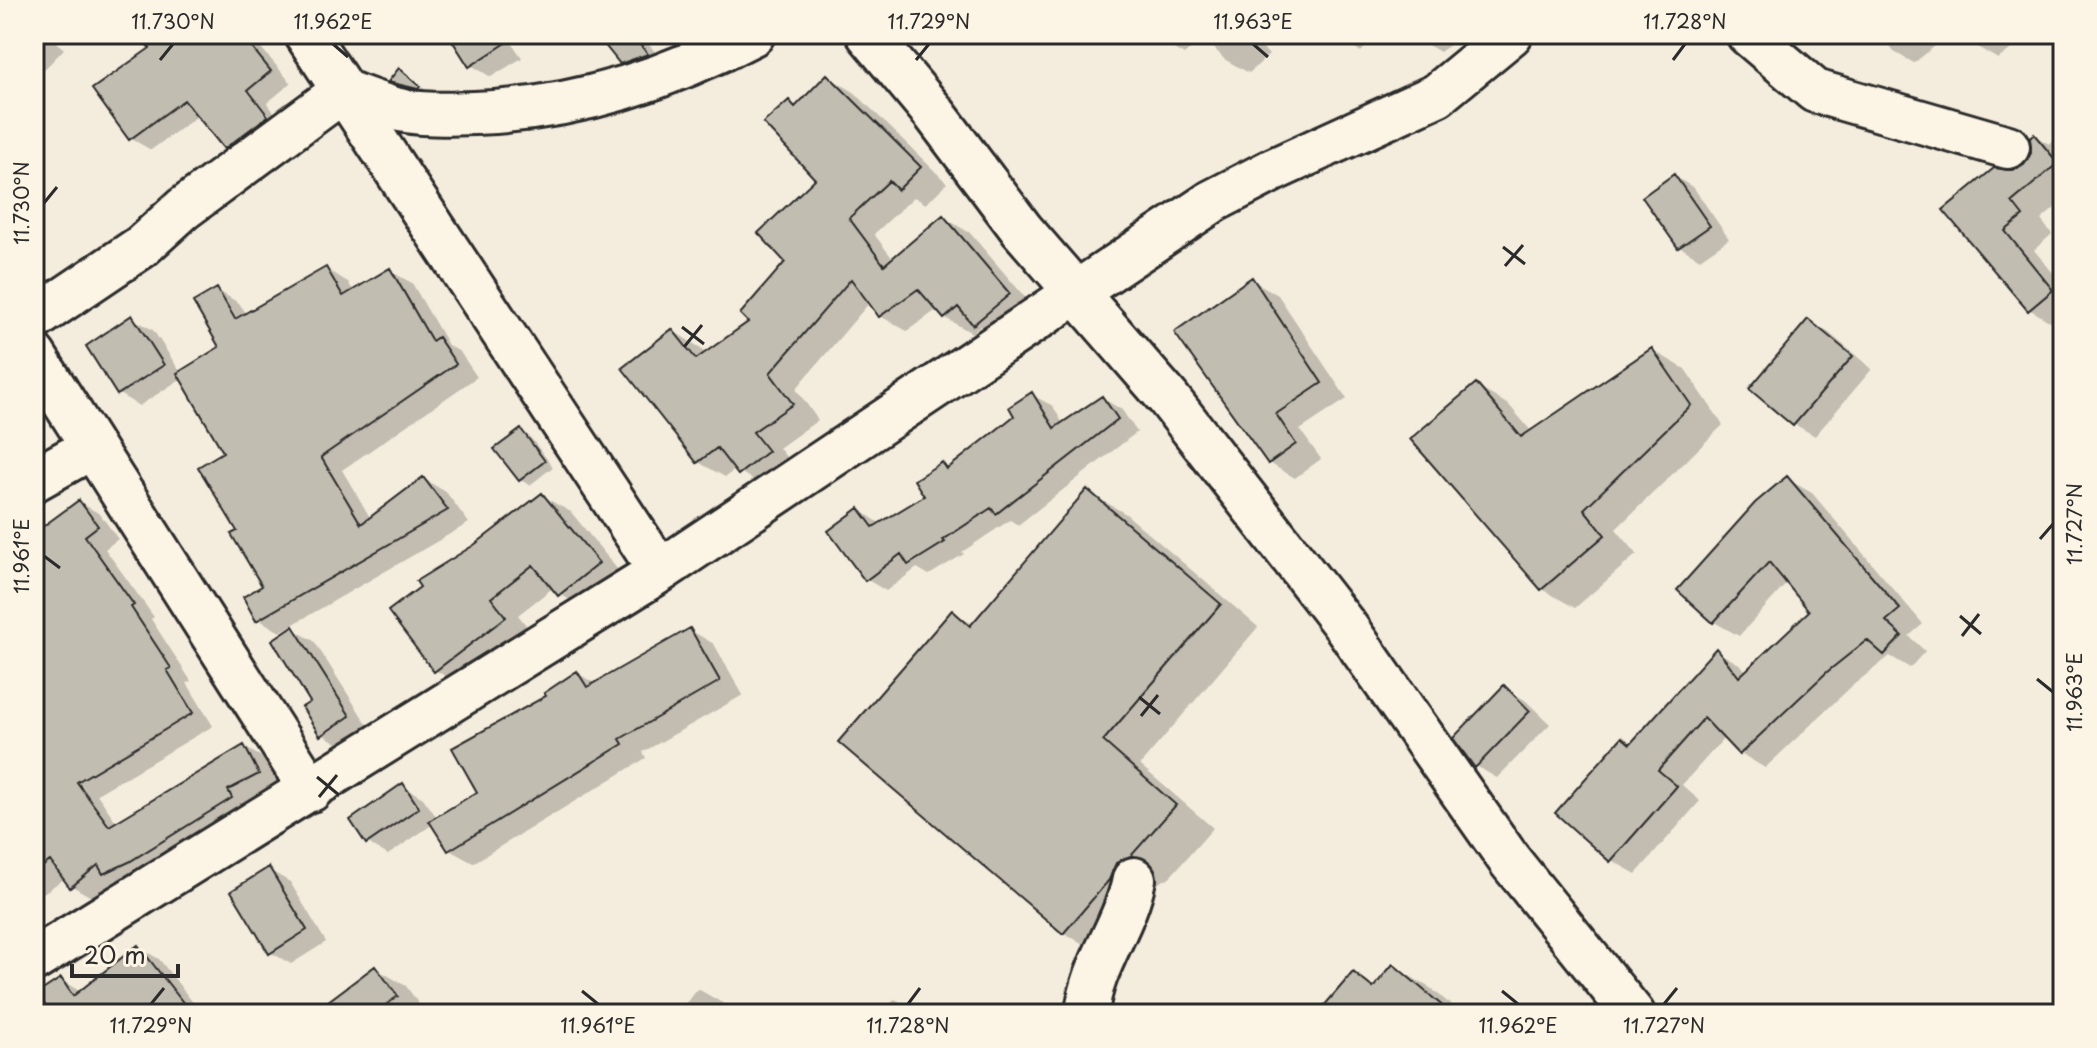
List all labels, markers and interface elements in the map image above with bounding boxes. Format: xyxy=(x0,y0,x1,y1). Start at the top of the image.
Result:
text: 11.730°N xyxy=(131,6,215,36)
text: 11.962°E xyxy=(294,6,372,36)
text: 11.729°N xyxy=(888,6,970,36)
text: 11.963°E xyxy=(1213,6,1293,36)
text: 11.728°N xyxy=(1643,6,1727,36)
text: 11.730°N xyxy=(6,161,36,245)
text: 11.727°N xyxy=(2059,483,2089,565)
text: 11.961°E xyxy=(6,518,36,594)
text: 11.963°E xyxy=(2059,652,2089,732)
scale bar xyxy=(72,928,178,978)
text: 20 m xyxy=(84,936,146,972)
text: 11.729°N xyxy=(110,1010,192,1040)
text: 11.961°E xyxy=(560,1010,636,1040)
text: 11.728°N xyxy=(866,1010,950,1040)
text: 11.962°E xyxy=(1479,1010,1557,1040)
text: 11.727°N xyxy=(1623,1010,1705,1040)

